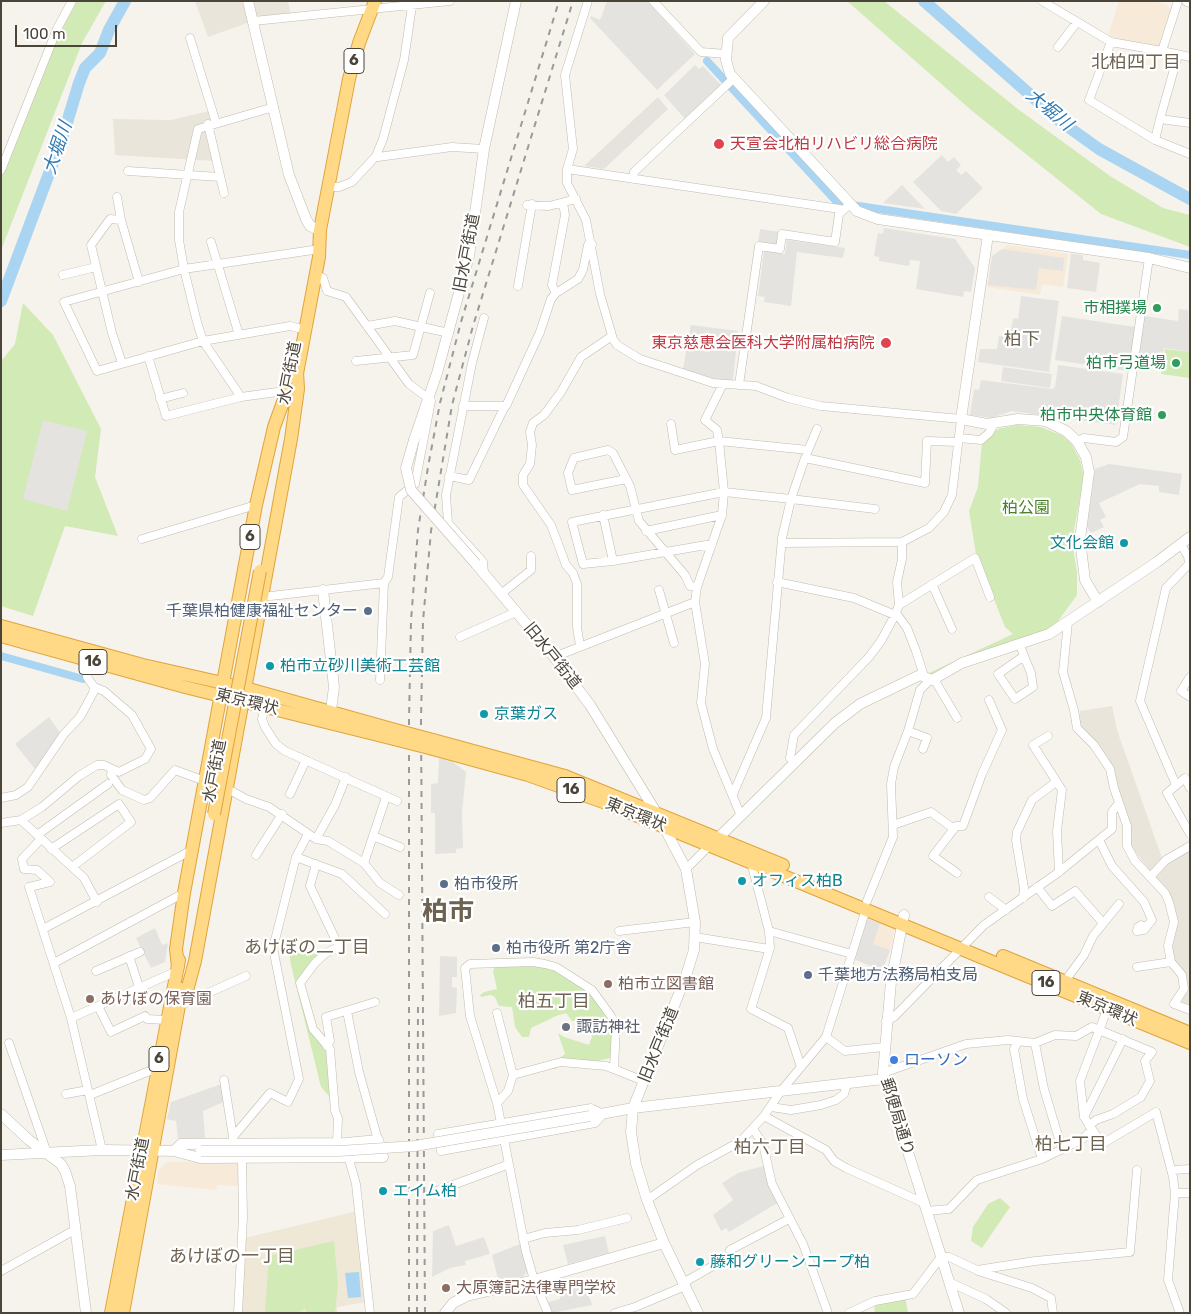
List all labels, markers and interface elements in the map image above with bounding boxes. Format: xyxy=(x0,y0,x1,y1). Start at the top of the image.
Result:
scale bar xyxy=(18,15,120,47)
text: 100 m xyxy=(23,25,65,43)
road number: 6 xyxy=(344,48,364,74)
district label: 北柏四丁目 xyxy=(1091,52,1181,74)
water label: 大堀川 xyxy=(1021,84,1077,136)
water label: 大堀川 xyxy=(39,119,77,177)
place label: 天宣会北柏リハビリ総合病院 xyxy=(730,134,938,154)
marker: 天宣会北柏リハビリ総合病院 xyxy=(712,137,726,151)
street label: 旧水戸街道 xyxy=(450,212,484,294)
place label: 市相撲場 xyxy=(1083,298,1147,318)
marker: 市相撲場 xyxy=(1151,302,1163,314)
district label: 柏下 xyxy=(1004,329,1040,351)
place label: 東京慈恵会医科大学附属柏病院 xyxy=(651,333,875,353)
marker: 東京慈恵会医科大学附属柏病院 xyxy=(879,336,893,350)
street label: 水戸街道 xyxy=(274,340,306,406)
place label: 柏市弓道場 xyxy=(1086,353,1166,373)
marker: 柏市弓道場 xyxy=(1170,357,1182,369)
place label: 柏市中央体育館 xyxy=(1040,405,1152,425)
marker: 柏市中央体育館 xyxy=(1156,409,1168,421)
park label: 柏公園 xyxy=(1002,498,1050,518)
road number: 6 xyxy=(240,524,260,550)
place label: 文化会館 xyxy=(1050,533,1114,553)
marker: 文化会館 xyxy=(1118,537,1130,549)
place label: 千葉県柏健康福祉センター xyxy=(166,601,358,621)
marker: 千葉県柏健康福祉センター xyxy=(362,605,374,617)
street label: 旧水戸街道 xyxy=(519,619,585,693)
road number: 16 xyxy=(79,650,107,674)
place label: 柏市立砂川美術工芸館 xyxy=(280,656,440,676)
marker: 柏市立砂川美術工芸館 xyxy=(264,660,276,672)
street label: 東京環状 xyxy=(214,685,280,719)
place label: 京葉ガス xyxy=(494,704,558,724)
marker: 京葉ガス xyxy=(478,708,490,720)
street label: 水戸街道 xyxy=(199,738,231,804)
road number: 16 xyxy=(557,778,585,802)
street label: 東京環状 xyxy=(603,794,669,836)
place label: オフィス柏B xyxy=(752,871,843,891)
place label: 柏市役所 xyxy=(454,874,518,894)
marker: オフィス柏B xyxy=(736,875,748,887)
marker: 柏市役所 xyxy=(438,878,450,890)
district label: 柏市 xyxy=(422,896,474,928)
district label: あけぼの二丁目 xyxy=(244,937,370,959)
place label: 柏市役所 第2庁舎 xyxy=(506,938,631,958)
marker: 柏市役所 第2庁舎 xyxy=(490,942,502,954)
place label: 千葉地方法務局柏支局 xyxy=(818,965,978,985)
marker: 千葉地方法務局柏支局 xyxy=(802,969,814,981)
road number: 16 xyxy=(1032,970,1060,996)
place label: 柏市立図書館 xyxy=(618,974,714,994)
marker: 柏市立図書館 xyxy=(602,978,614,990)
street label: 東京環状 xyxy=(1074,988,1140,1030)
place label: あけぼの保育園 xyxy=(100,989,212,1009)
district label: 柏五丁目 xyxy=(518,991,590,1013)
marker: あけぼの保育園 xyxy=(84,993,96,1005)
street label: 旧水戸街道 xyxy=(635,1004,683,1086)
place label: 諏訪神社 xyxy=(576,1017,640,1037)
marker: 諏訪神社 xyxy=(560,1021,572,1033)
road number: 6 xyxy=(149,1046,169,1072)
place label: ローソン xyxy=(904,1050,968,1070)
marker: ローソン xyxy=(888,1054,900,1066)
street label: 郵便局通り xyxy=(876,1076,918,1158)
district label: 柏七丁目 xyxy=(1035,1134,1107,1156)
street label: 水戸街道 xyxy=(122,1136,154,1202)
district label: 柏六丁目 xyxy=(734,1137,806,1159)
place label: エイム柏 xyxy=(393,1181,457,1201)
marker: エイム柏 xyxy=(377,1185,389,1197)
district label: あけぼの一丁目 xyxy=(169,1246,295,1268)
place label: 藤和グリーンコープ柏 xyxy=(710,1252,870,1272)
marker: 藤和グリーンコープ柏 xyxy=(694,1256,706,1268)
place label: 大原簿記法律専門学校 xyxy=(456,1278,616,1298)
marker: 大原簿記法律専門学校 xyxy=(440,1282,452,1294)

